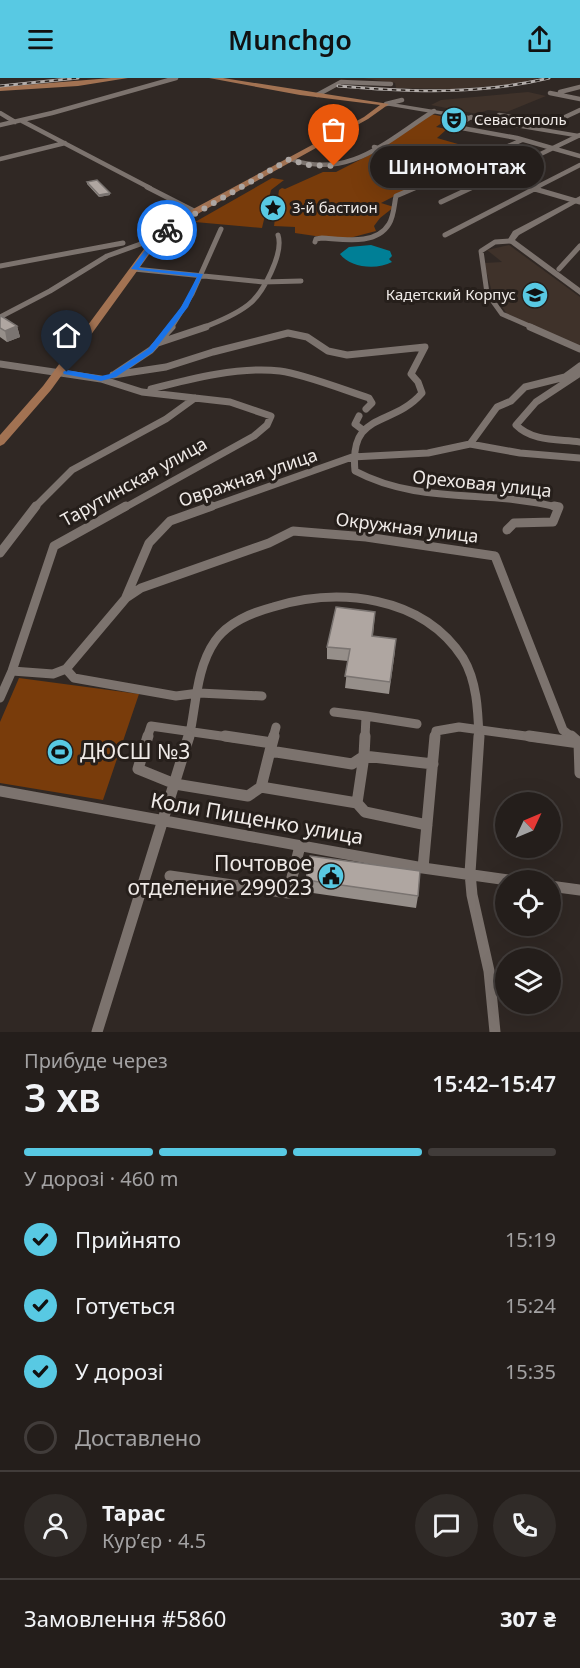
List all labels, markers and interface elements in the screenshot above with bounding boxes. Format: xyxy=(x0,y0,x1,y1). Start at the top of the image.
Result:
text: Munchgo xyxy=(228,21,352,58)
icon: menu xyxy=(24,23,57,56)
icon: share xyxy=(523,23,556,56)
pin xyxy=(308,104,359,166)
theatre icon: Севастополь xyxy=(439,105,469,135)
place label: Севастополь xyxy=(474,109,567,129)
icon: bag xyxy=(317,113,350,146)
callout: Шиномонтаж xyxy=(370,145,544,187)
text: Шиномонтаж xyxy=(388,153,526,180)
place icon: 3-й бастион xyxy=(258,193,288,223)
place label: 3-й бастион xyxy=(292,197,378,217)
courier xyxy=(137,200,197,260)
icon: bike xyxy=(151,214,184,247)
school or university icon: Кадетский Корпус xyxy=(520,280,550,310)
place label: Кадетский Корпус xyxy=(386,284,516,304)
pin xyxy=(41,310,92,372)
icon: home xyxy=(50,319,83,352)
street label: Тарутинская улица xyxy=(56,431,211,531)
street label: Овражная улица xyxy=(175,442,320,512)
street label: Ореховая улица xyxy=(411,464,553,502)
street label: Окружная улица xyxy=(334,506,480,548)
sports icon: ДЮСШ №3 xyxy=(45,737,75,767)
place label: ДЮСШ №3 xyxy=(80,737,190,765)
street label: Коли Пищенко улица xyxy=(148,785,366,851)
north arrow xyxy=(495,792,561,858)
map controls xyxy=(495,792,561,1014)
place label: Почтовое отделение 299023 xyxy=(128,849,312,901)
public building icon: Почтовое отделение 299023 xyxy=(316,861,346,891)
button: locate xyxy=(495,870,561,936)
button: layers xyxy=(495,948,561,1014)
text: Прибуде через xyxy=(24,1047,168,1074)
text: 15:42–15:47 xyxy=(432,1068,556,1098)
text: 3 хв xyxy=(24,1070,101,1123)
text: У дорозі · 460 m xyxy=(24,1165,178,1192)
icon: check xyxy=(24,1223,57,1256)
text: Прийнято xyxy=(75,1224,181,1254)
text: 15:19 xyxy=(505,1226,556,1253)
icon: check xyxy=(24,1289,57,1322)
text: Готується xyxy=(75,1290,175,1320)
text: 15:24 xyxy=(505,1292,556,1319)
icon: check xyxy=(24,1355,57,1388)
text: У дорозі xyxy=(75,1356,164,1386)
text: 15:35 xyxy=(505,1358,556,1385)
text: Доставлено xyxy=(75,1422,201,1452)
button: person xyxy=(24,1494,87,1557)
button: chat xyxy=(415,1494,478,1557)
button: phone xyxy=(493,1494,556,1557)
text: Тарас xyxy=(102,1497,166,1527)
text: Кур’єр · 4.5 xyxy=(102,1527,206,1554)
text: Замовлення #5860 xyxy=(24,1603,226,1633)
text: 307 ₴ xyxy=(500,1603,556,1633)

